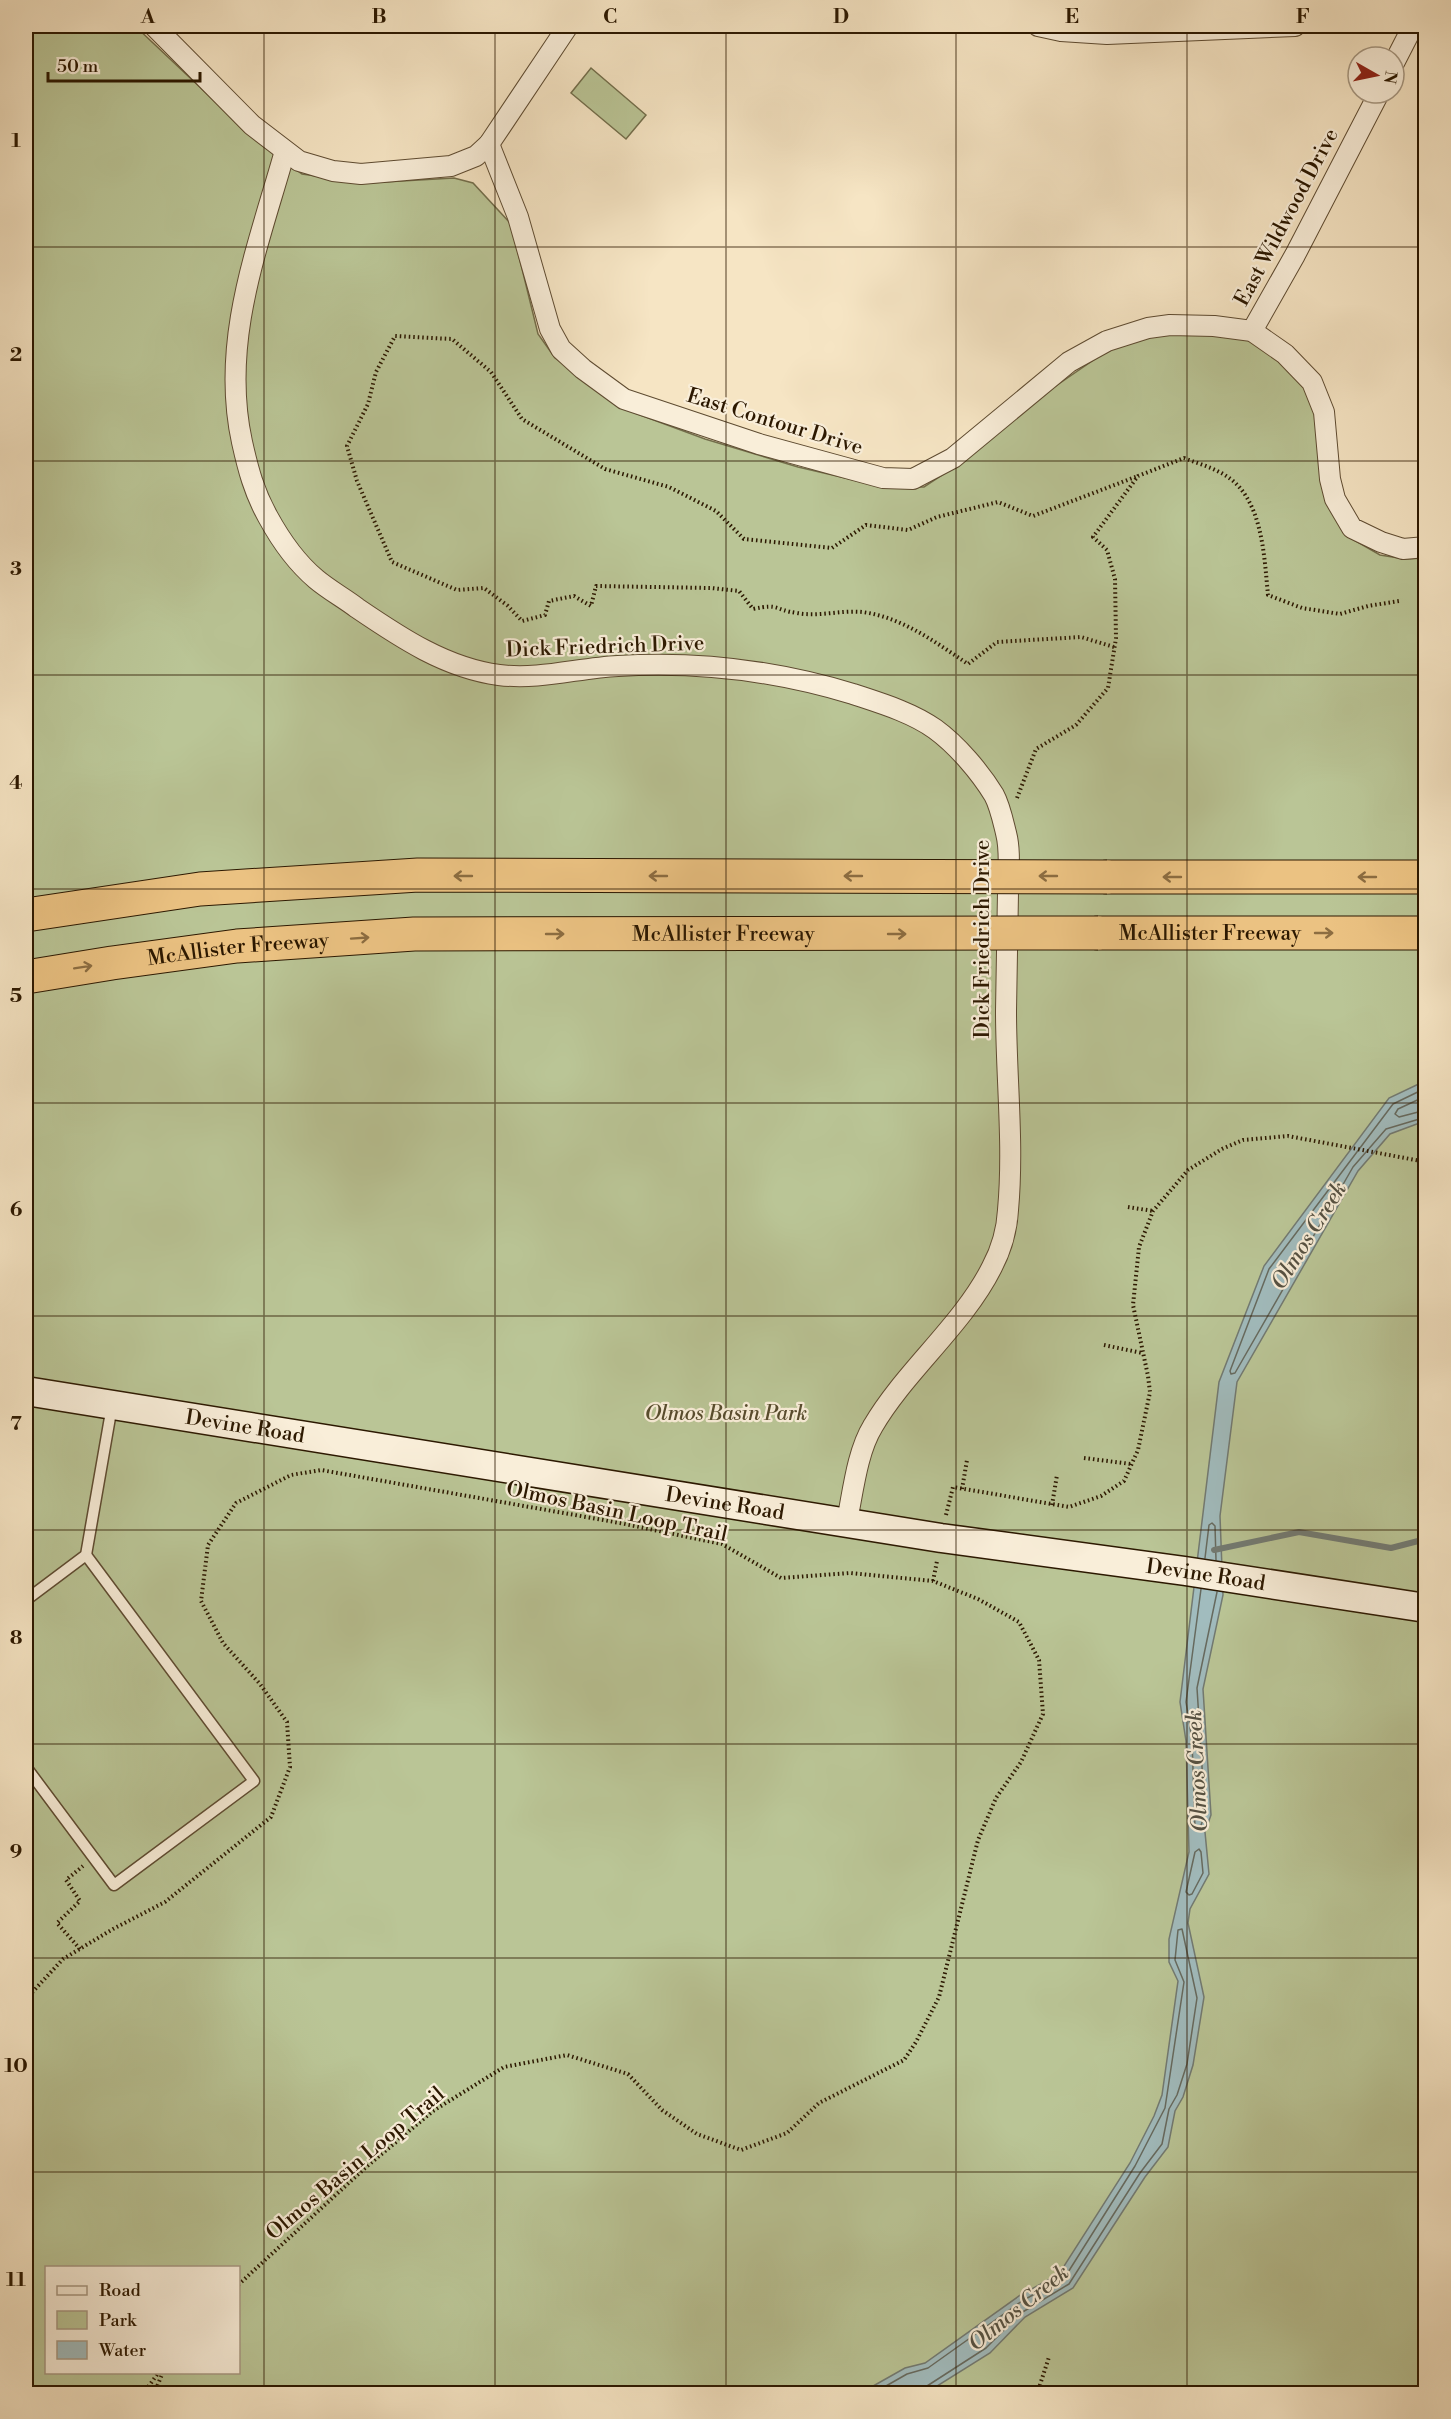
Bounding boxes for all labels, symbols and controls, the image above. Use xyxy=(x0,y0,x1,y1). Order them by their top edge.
text: A xyxy=(140,5,156,30)
text: B xyxy=(371,5,387,30)
text: C xyxy=(603,5,617,30)
text: D xyxy=(833,5,849,30)
text: E xyxy=(1065,5,1079,30)
text: F xyxy=(1296,5,1310,30)
scale bar xyxy=(48,45,200,83)
north arrow xyxy=(1346,45,1406,105)
text: 50 m xyxy=(57,55,99,78)
text: N xyxy=(1379,69,1401,85)
street label: East Wildwood Drive xyxy=(1229,124,1345,311)
text: 1 xyxy=(11,129,21,154)
text: 2 xyxy=(10,343,22,368)
street label: East Contour Drive xyxy=(683,383,866,461)
text: 3 xyxy=(10,557,22,582)
street label: Dick Friedrich Drive xyxy=(505,631,705,663)
text: 4 xyxy=(9,771,23,796)
street label: Dick Friedrich Drive xyxy=(970,840,996,1038)
one-way arrow xyxy=(454,870,474,881)
one-way arrow xyxy=(649,870,669,882)
one-way arrow xyxy=(844,870,864,882)
one-way arrow xyxy=(1039,871,1059,882)
one-way arrow xyxy=(1163,871,1183,883)
one-way arrow xyxy=(1358,871,1378,883)
street label: McAllister Freeway xyxy=(632,921,815,948)
street label: McAllister Freeway xyxy=(1119,921,1302,947)
one-way arrow xyxy=(1314,927,1334,939)
street label: McAllister Freeway xyxy=(146,928,331,972)
one-way arrow xyxy=(545,928,565,940)
one-way arrow xyxy=(887,928,907,940)
one-way arrow xyxy=(350,932,370,943)
one-way arrow xyxy=(73,962,93,973)
text: 5 xyxy=(10,984,22,1009)
water label: Olmos Creek xyxy=(1265,1177,1353,1295)
text: 6 xyxy=(10,1198,23,1223)
park label: Olmos Basin Park xyxy=(645,1401,807,1427)
street label: Devine Road xyxy=(183,1405,307,1450)
text: 7 xyxy=(10,1412,22,1437)
street label: Olmos Basin Loop Trail xyxy=(504,1476,730,1548)
street label: Devine Road xyxy=(663,1482,786,1527)
street label: Devine Road xyxy=(1144,1554,1267,1597)
text: 8 xyxy=(10,1626,23,1651)
water label: Olmos Creek xyxy=(1181,1709,1214,1833)
text: 9 xyxy=(10,1840,22,1865)
text: 10 xyxy=(4,2054,28,2079)
street label: Olmos Basin Loop Trail xyxy=(261,2081,450,2246)
water label: Olmos Creek xyxy=(963,2259,1075,2357)
legend xyxy=(45,2266,240,2374)
text: 11 xyxy=(6,2268,26,2293)
text: Road xyxy=(99,2279,142,2302)
text: Park xyxy=(99,2309,138,2332)
text: Water xyxy=(98,2339,147,2362)

